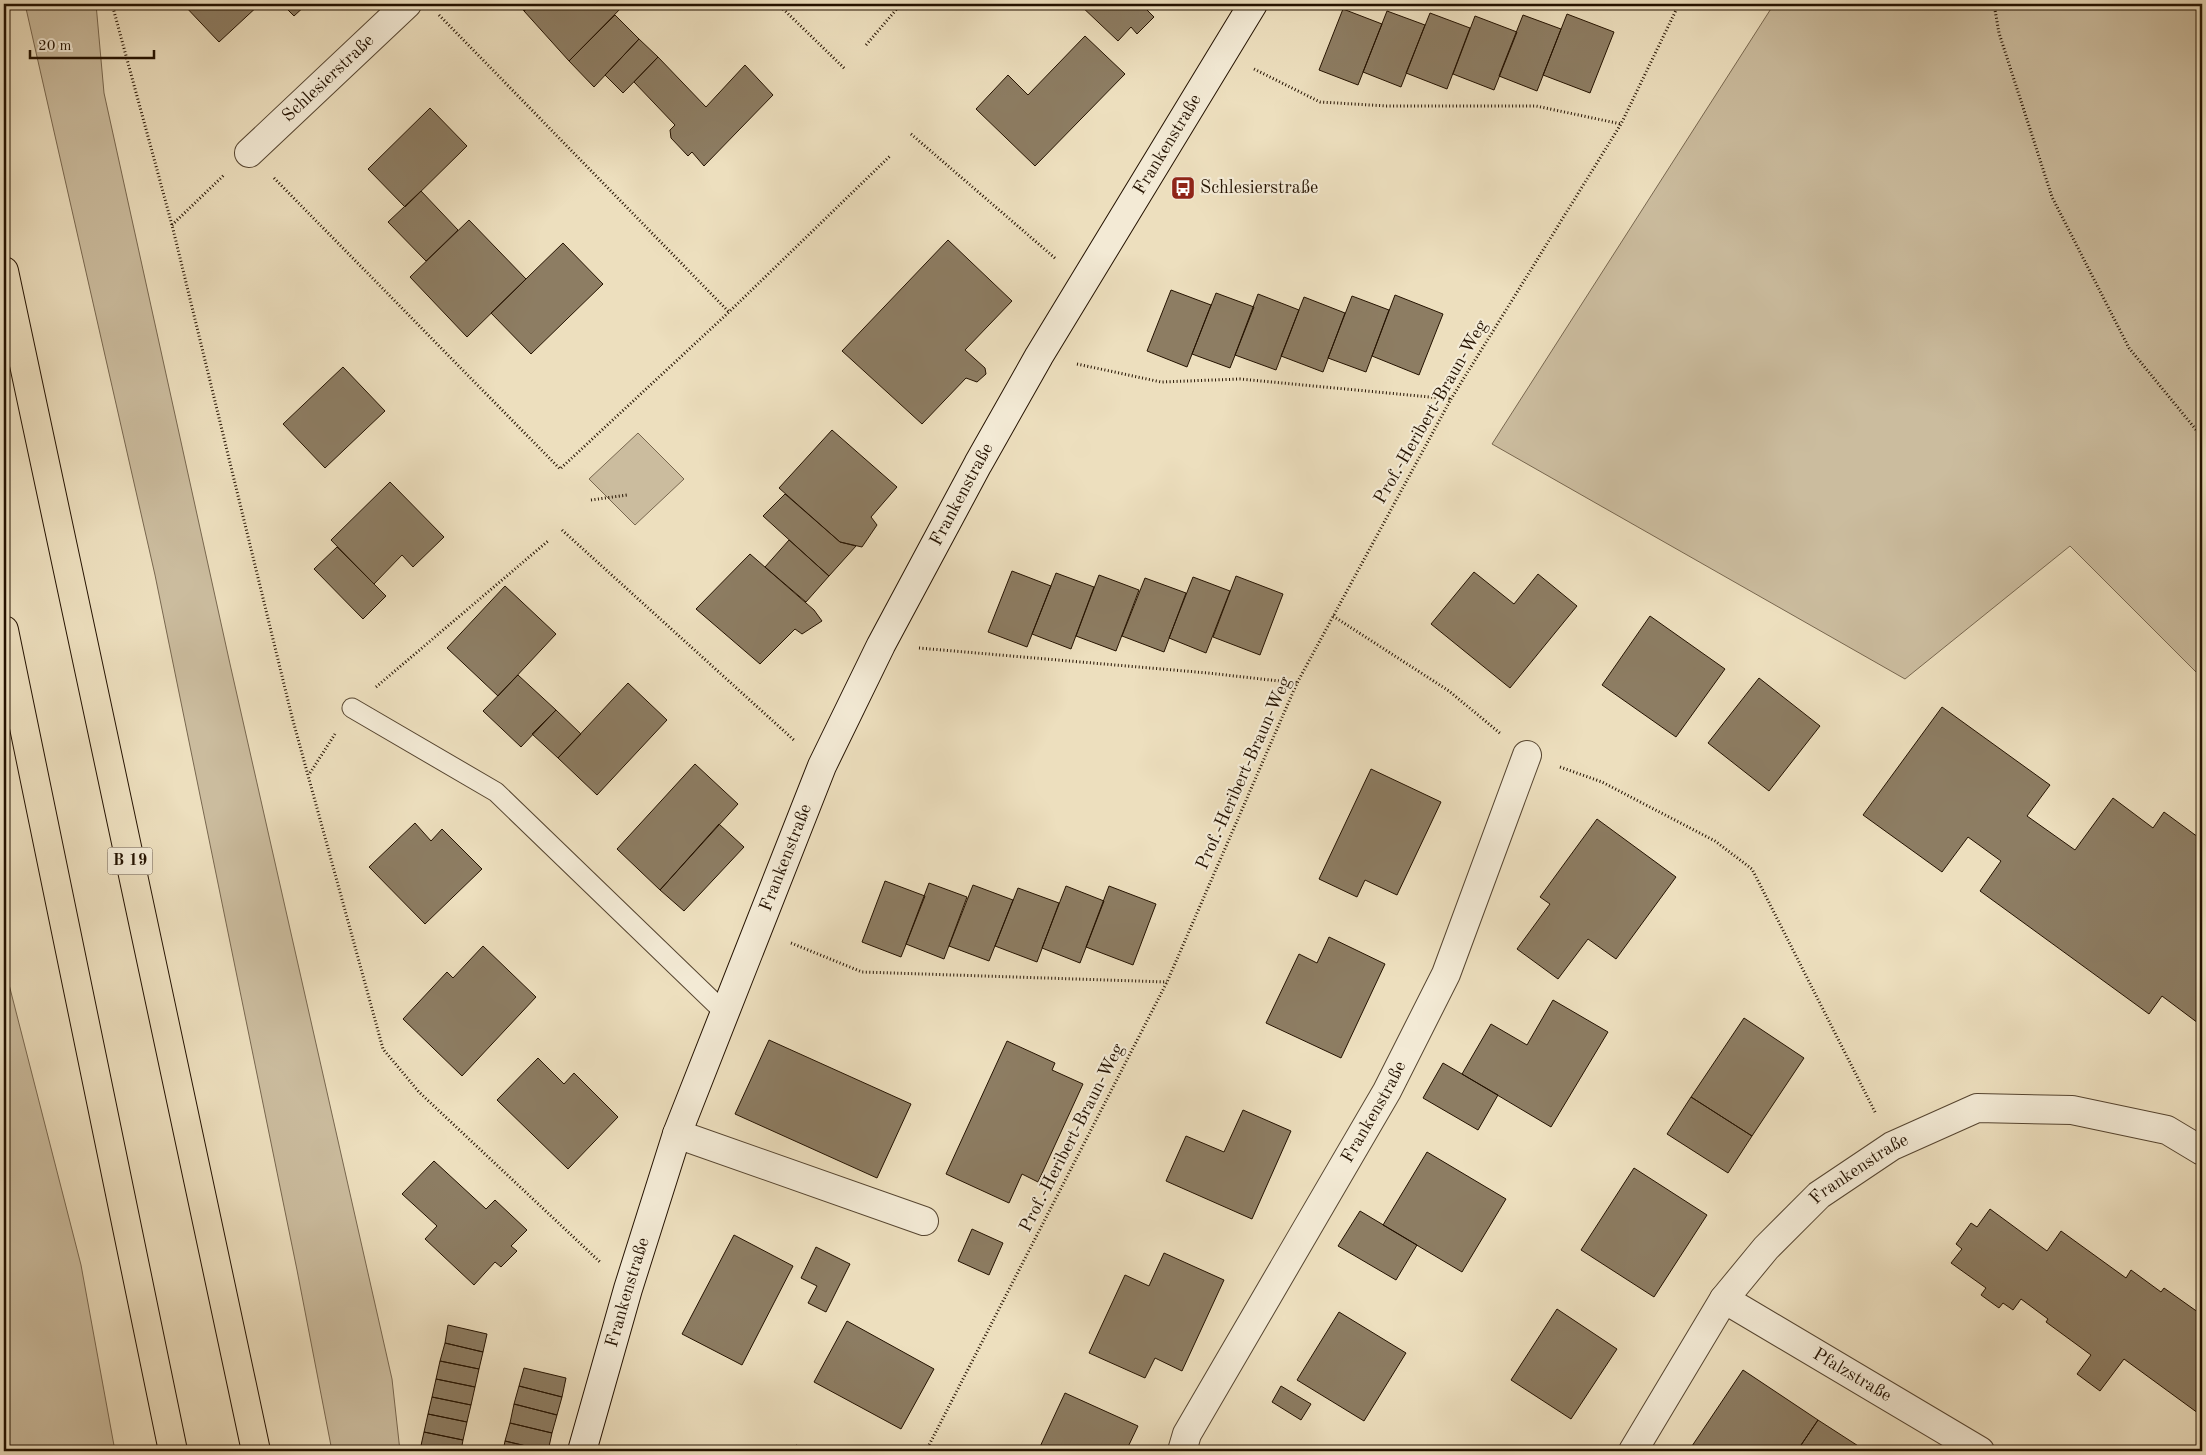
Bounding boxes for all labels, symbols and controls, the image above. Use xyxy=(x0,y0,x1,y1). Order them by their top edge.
scale bar xyxy=(30,28,154,60)
street label: Schlesierstraße xyxy=(279,31,378,125)
text: 20 m xyxy=(38,39,72,54)
street label: Frankenstraße xyxy=(1130,91,1205,198)
bus stop icon: Schlesierstraße xyxy=(1170,175,1196,201)
place label: Schlesierstraße xyxy=(1200,179,1318,197)
street label: Prof.-Heribert-Braun-Weg xyxy=(1371,317,1491,507)
street label: Frankenstraße xyxy=(927,440,997,549)
street label: Prof.-Heribert-Braun-Weg xyxy=(1193,674,1295,872)
street label: Frankenstraße xyxy=(757,801,815,914)
road number: B 19 xyxy=(108,848,152,874)
street label: Prof.-Heribert-Braun-Weg xyxy=(1017,1041,1128,1235)
street label: Frankenstraße xyxy=(1338,1058,1409,1166)
street label: Frankenstraße xyxy=(1806,1131,1911,1208)
street label: Frankenstraße xyxy=(603,1235,653,1349)
street label: Pfalzstraße xyxy=(1810,1345,1895,1405)

